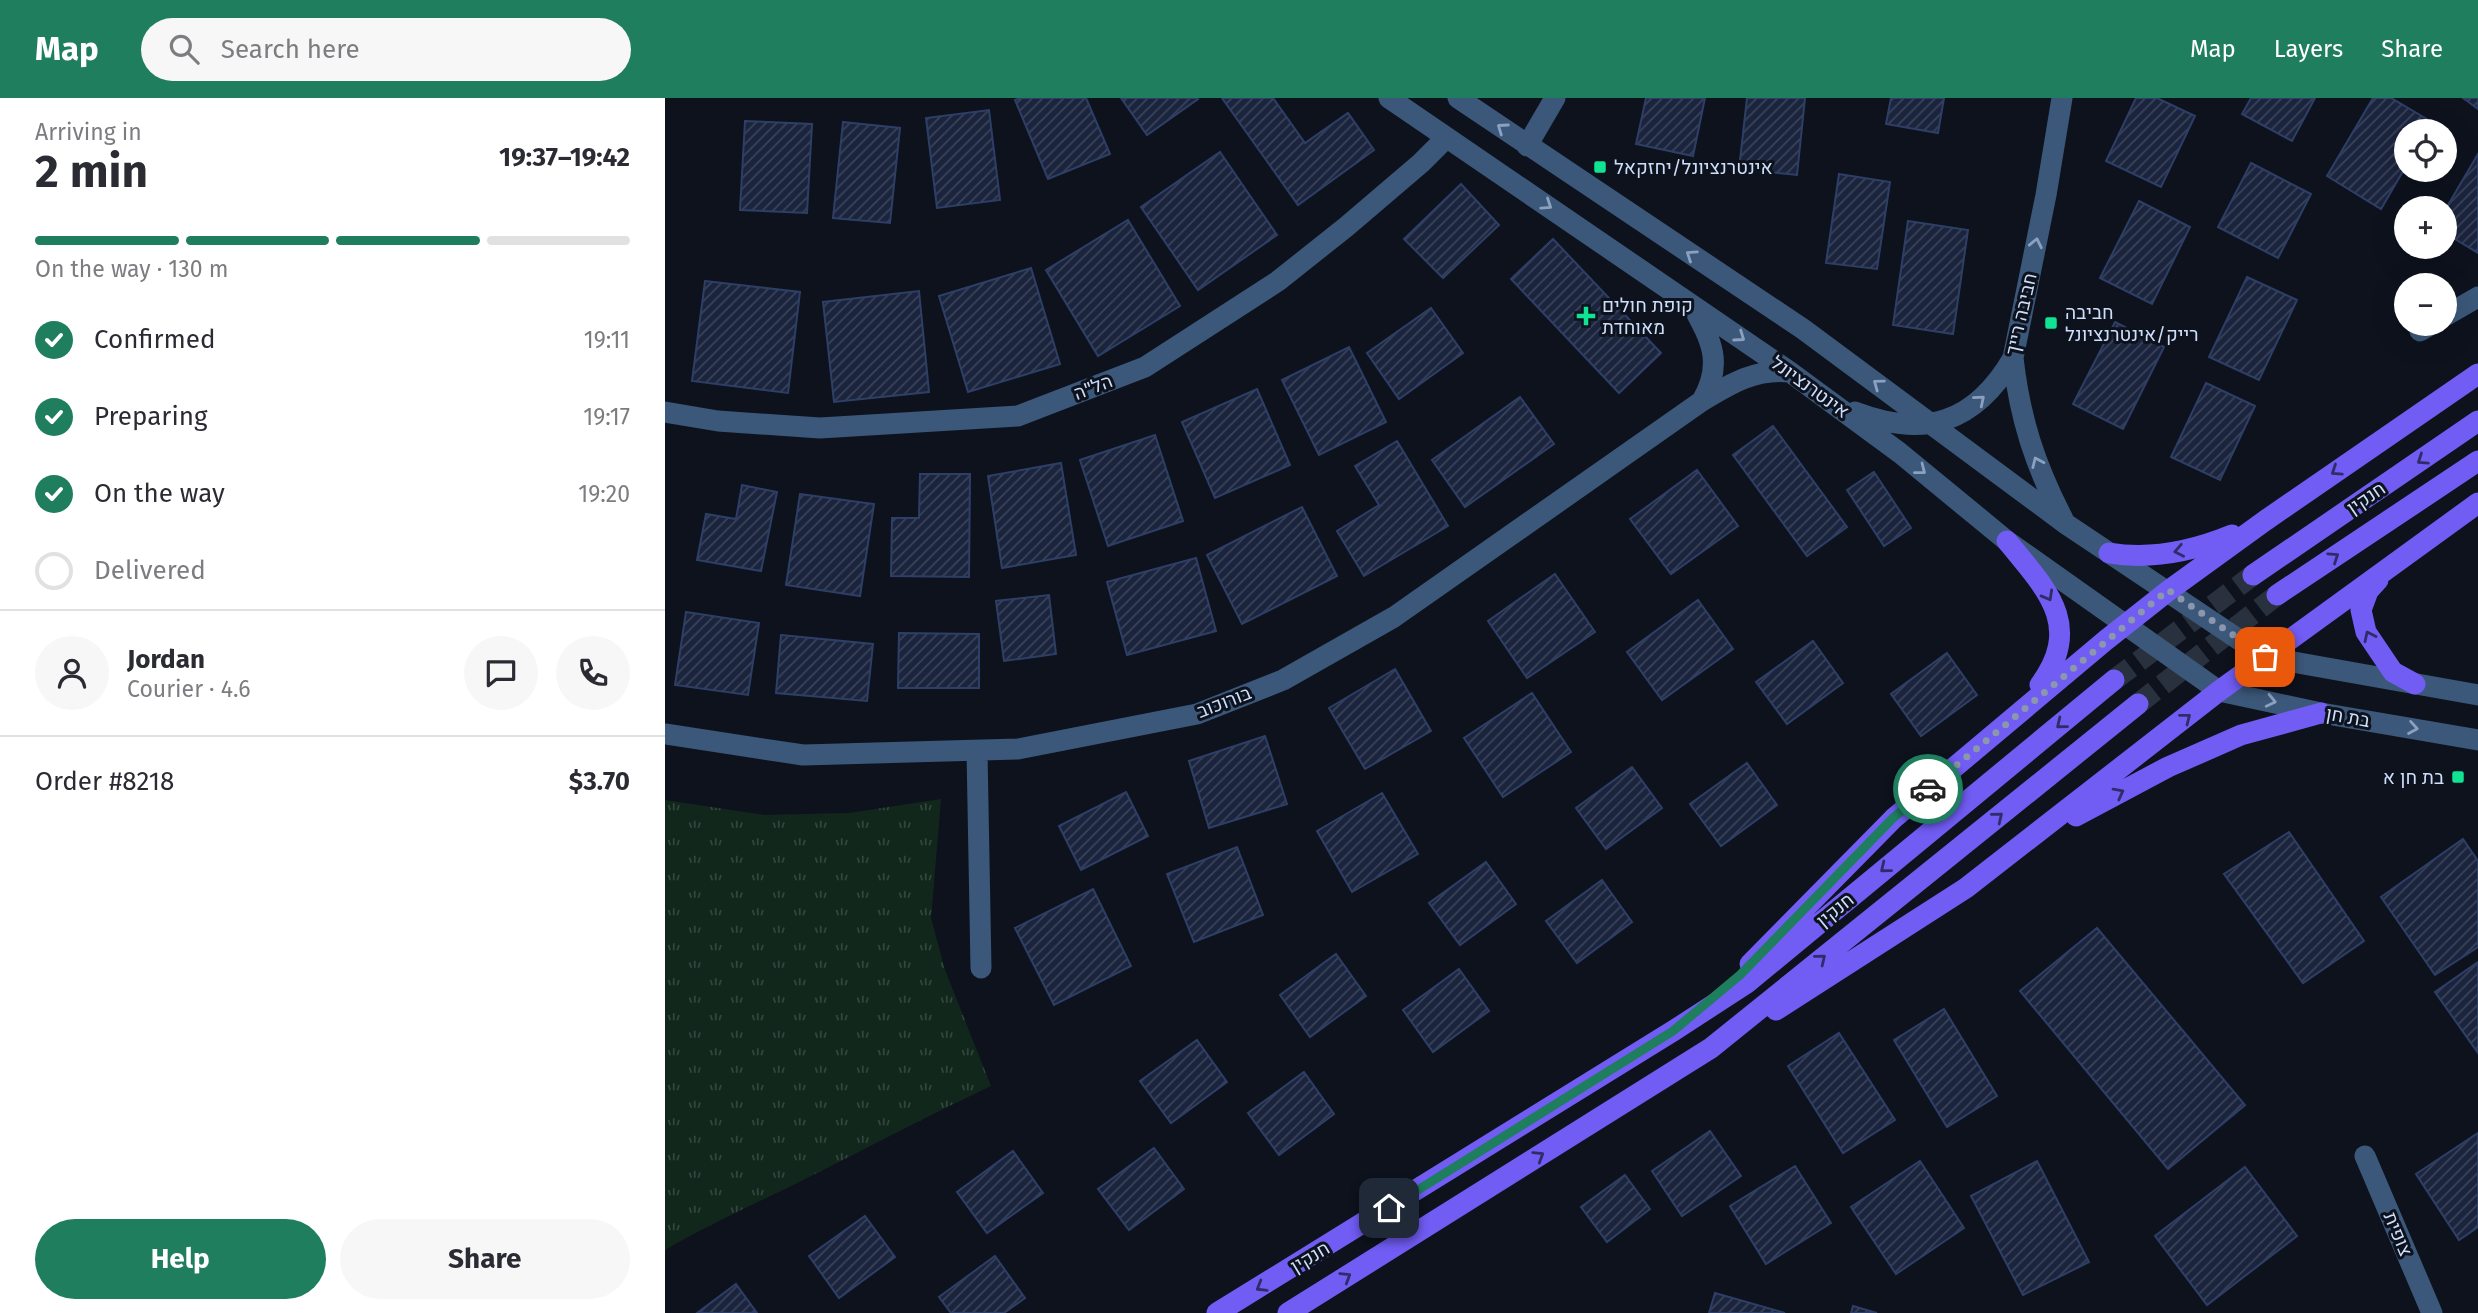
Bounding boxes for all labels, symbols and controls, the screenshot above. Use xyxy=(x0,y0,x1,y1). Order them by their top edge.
search box xyxy=(141,18,631,81)
text: Map xyxy=(35,29,99,69)
icon: search xyxy=(165,30,203,68)
text: Search here xyxy=(221,34,360,65)
text: Map xyxy=(2190,35,2236,63)
text: Layers xyxy=(2274,35,2343,63)
text: Share xyxy=(2381,35,2443,63)
text: Arriving in xyxy=(35,118,142,146)
map controls xyxy=(2394,119,2457,336)
button: locate xyxy=(2394,119,2457,182)
one-way arrow xyxy=(1497,124,1510,136)
text: 19:37–19:42 xyxy=(499,142,630,173)
text: 2 min xyxy=(35,144,148,199)
place label: אינטרנציונל/יחזקאל xyxy=(1614,156,1773,179)
marker: אינטרנציונל/יחזקאל xyxy=(1592,159,1608,175)
button: + xyxy=(2394,196,2457,259)
one-way arrow xyxy=(1539,197,1552,210)
one-way arrow xyxy=(2028,237,2043,249)
one-way arrow xyxy=(1685,250,1698,263)
text: On the way · 130 m xyxy=(35,255,228,283)
street label: חביבה רייך xyxy=(2000,271,2042,357)
button: − xyxy=(2394,273,2457,336)
place label: קופת חולים מאוחדת xyxy=(1602,294,1693,339)
place label: חביבה רייק/אינטרנציונל xyxy=(2065,301,2199,346)
marker: קופת חולים מאוחדת xyxy=(1576,306,1596,326)
marker: חביבה רייק/אינטרנציונל xyxy=(2043,315,2059,331)
icon: check xyxy=(35,321,73,359)
text: Confirmed xyxy=(94,324,215,355)
text: 19:11 xyxy=(584,326,630,354)
one-way arrow xyxy=(1732,329,1745,341)
street label: אינטרנציונל xyxy=(1766,351,1854,423)
street label: הל"ה xyxy=(1070,369,1116,405)
one-way arrow xyxy=(1873,379,1886,392)
one-way arrow xyxy=(1972,396,1985,408)
icon: check xyxy=(35,398,73,436)
text: Preparing xyxy=(94,401,207,432)
text: 19:17 xyxy=(583,403,630,431)
one-way arrow xyxy=(2417,452,2430,464)
one-way arrow xyxy=(2031,457,2045,470)
one-way arrow xyxy=(1913,461,1926,474)
one-way arrow xyxy=(2331,463,2344,475)
icon: check xyxy=(35,475,73,513)
street label: חנקין xyxy=(2342,477,2390,519)
text: On the way xyxy=(94,478,225,509)
text: 19:20 xyxy=(578,480,630,508)
one-way arrow xyxy=(2173,542,2185,557)
one-way arrow xyxy=(2326,553,2339,566)
text: Delivered xyxy=(94,555,206,586)
one-way arrow xyxy=(2040,588,2053,601)
pin xyxy=(2235,627,2295,687)
one-way arrow xyxy=(2363,631,2377,643)
button: person xyxy=(35,636,109,710)
button: chat xyxy=(464,636,538,710)
button: phone xyxy=(556,636,630,710)
icon: bag xyxy=(2246,638,2284,676)
text: Jordan xyxy=(127,644,205,675)
text: Courier · 4.6 xyxy=(127,675,251,703)
street label: בורוכוב xyxy=(1194,681,1254,723)
one-way arrow xyxy=(2265,693,2277,707)
street label: בת חן xyxy=(2324,702,2372,732)
one-way arrow xyxy=(2178,713,2191,726)
one-way arrow xyxy=(2057,715,2069,728)
one-way arrow xyxy=(2407,720,2419,735)
courier xyxy=(1893,754,1963,824)
text: Order #8218 xyxy=(35,766,174,797)
text: $3.70 xyxy=(569,766,630,797)
place label: בת חן א xyxy=(2383,766,2444,789)
marker: בת חן א xyxy=(2450,769,2466,785)
icon: car xyxy=(1909,770,1947,808)
one-way arrow xyxy=(2112,788,2124,801)
one-way arrow xyxy=(1991,812,2003,825)
one-way arrow xyxy=(1881,860,1894,872)
street label: חנקין xyxy=(1812,888,1858,932)
one-way arrow xyxy=(1814,955,1826,968)
one-way arrow xyxy=(1531,1152,1544,1165)
pin xyxy=(1359,1178,1419,1238)
icon: home xyxy=(1370,1189,1408,1227)
street label: צופית xyxy=(2379,1209,2417,1259)
button: Help xyxy=(35,1219,326,1299)
button: Share xyxy=(340,1219,630,1299)
street label: חנקין xyxy=(1286,1236,1334,1278)
one-way arrow xyxy=(1338,1273,1351,1286)
one-way arrow xyxy=(1255,1278,1268,1291)

